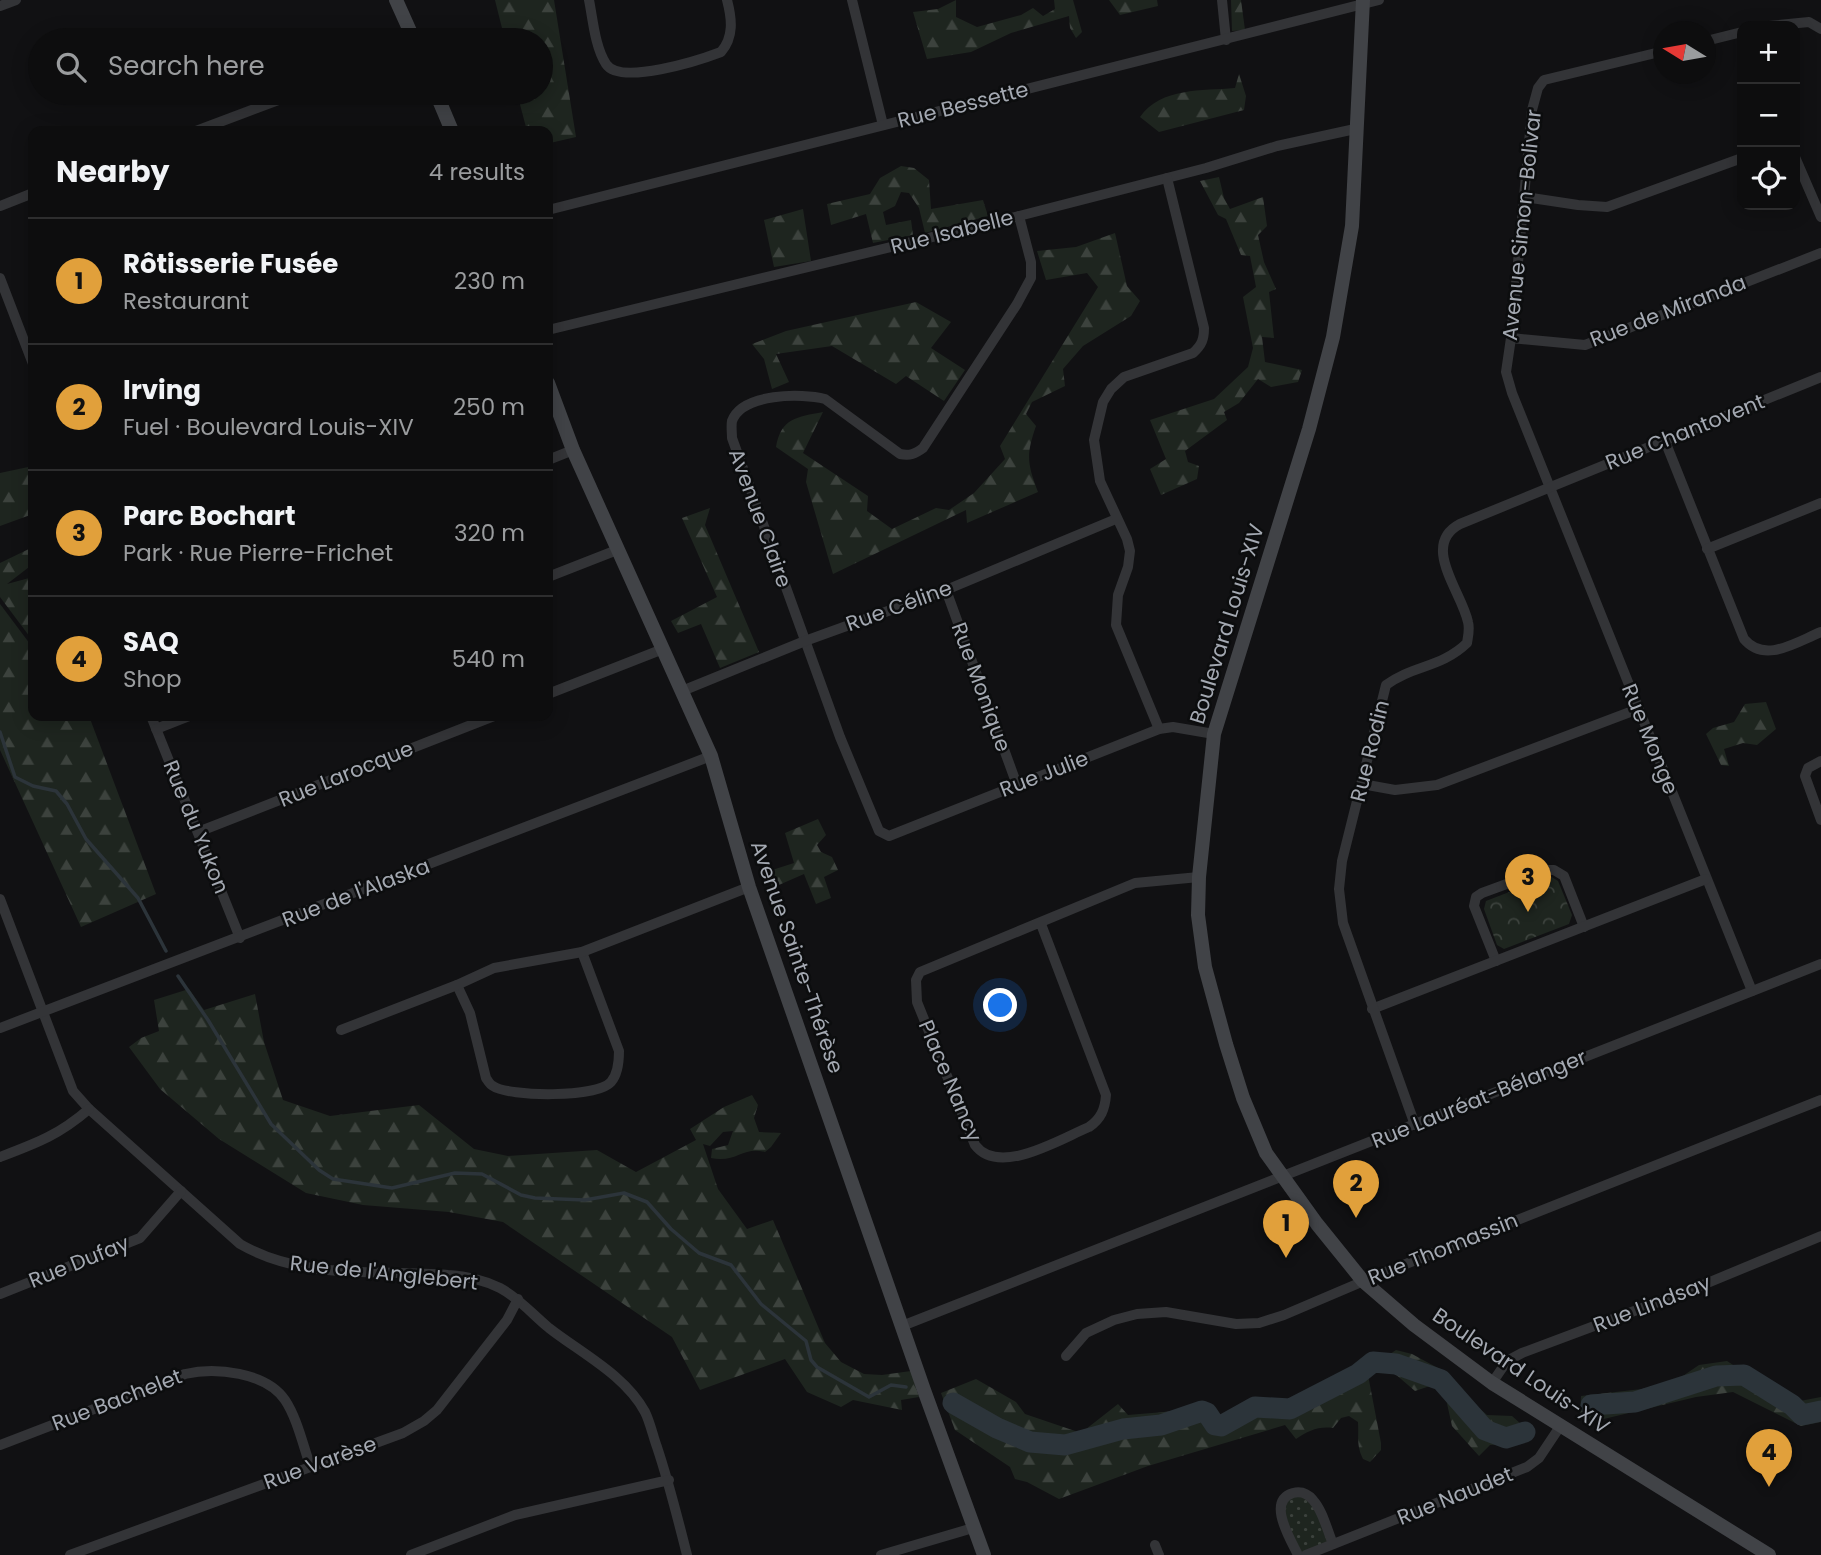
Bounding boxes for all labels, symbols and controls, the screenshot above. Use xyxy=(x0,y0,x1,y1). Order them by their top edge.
north arrow xyxy=(1653,21,1716,84)
map controls xyxy=(1737,21,1800,210)
button: + xyxy=(1737,21,1800,84)
search box xyxy=(28,28,553,105)
icon: search xyxy=(52,48,90,86)
text: Search here xyxy=(108,48,265,84)
street label: Rue Bessette xyxy=(894,74,1031,135)
button: − xyxy=(1737,84,1800,147)
street label: Avenue Simon-Bolivar xyxy=(1495,108,1548,342)
button: locate xyxy=(1737,147,1800,210)
text: Nearby xyxy=(56,150,170,193)
text: 4 results xyxy=(429,156,525,188)
street label: Rue Isabelle xyxy=(887,202,1016,261)
text: Rôtisserie Fusée xyxy=(123,246,338,282)
text: 1 xyxy=(75,265,83,297)
text: 230 m xyxy=(454,265,525,297)
street label: Rue de Miranda xyxy=(1586,267,1750,354)
text: Restaurant xyxy=(123,285,249,317)
text: Irving xyxy=(123,372,201,408)
street label: Rue Chantovent xyxy=(1601,386,1769,477)
text: 2 xyxy=(72,391,86,423)
text: 250 m xyxy=(453,391,525,423)
text: Fuel · Boulevard Louis-XIV xyxy=(123,411,414,443)
street label: Avenue Claire xyxy=(722,444,799,591)
text: Parc Bochart xyxy=(123,498,296,534)
text: 3 xyxy=(72,517,86,549)
text: 320 m xyxy=(454,517,525,549)
street label: Boulevard Louis-XIV xyxy=(1182,520,1271,727)
text: Park · Rue Pierre-Frichet xyxy=(123,537,393,569)
street label: Rue Céline xyxy=(842,573,956,638)
street label: Rue Monique xyxy=(945,618,1018,756)
text: SAQ xyxy=(123,624,179,660)
text: 4 xyxy=(71,643,87,675)
text: 540 m xyxy=(452,643,525,675)
text: Shop xyxy=(123,663,182,695)
street label: Rue Monge xyxy=(1615,679,1686,798)
street label: Rue Rodin xyxy=(1343,697,1396,805)
street label: Rue Larocque xyxy=(274,733,417,814)
street label: Rue Julie xyxy=(995,743,1092,804)
street label: Rue du Yukon xyxy=(157,756,236,898)
street label: Avenue Sainte-Thérèse xyxy=(744,837,851,1077)
street label: Rue de l'Alaska xyxy=(278,851,434,934)
pin: 3 xyxy=(1505,854,1551,912)
your location xyxy=(983,988,1017,1022)
street label: Place Nancy xyxy=(912,1015,989,1146)
street label: Rue Lauréat-Bélanger xyxy=(1367,1042,1591,1155)
pin: 2 xyxy=(1333,1160,1379,1218)
pin: 1 xyxy=(1263,1200,1309,1258)
street label: Rue Thomassin xyxy=(1363,1205,1522,1292)
street label: Rue Dufay xyxy=(24,1228,134,1295)
street label: Rue de l'Anglebert xyxy=(289,1248,479,1297)
street label: Rue Lindsay xyxy=(1589,1268,1715,1339)
street label: Boulevard Louis-XIV xyxy=(1427,1301,1615,1441)
street label: Rue Bachelet xyxy=(48,1361,186,1438)
street label: Rue Varèse xyxy=(259,1429,380,1496)
pin: 4 xyxy=(1746,1429,1792,1487)
street label: Rue Naudet xyxy=(1393,1459,1517,1532)

